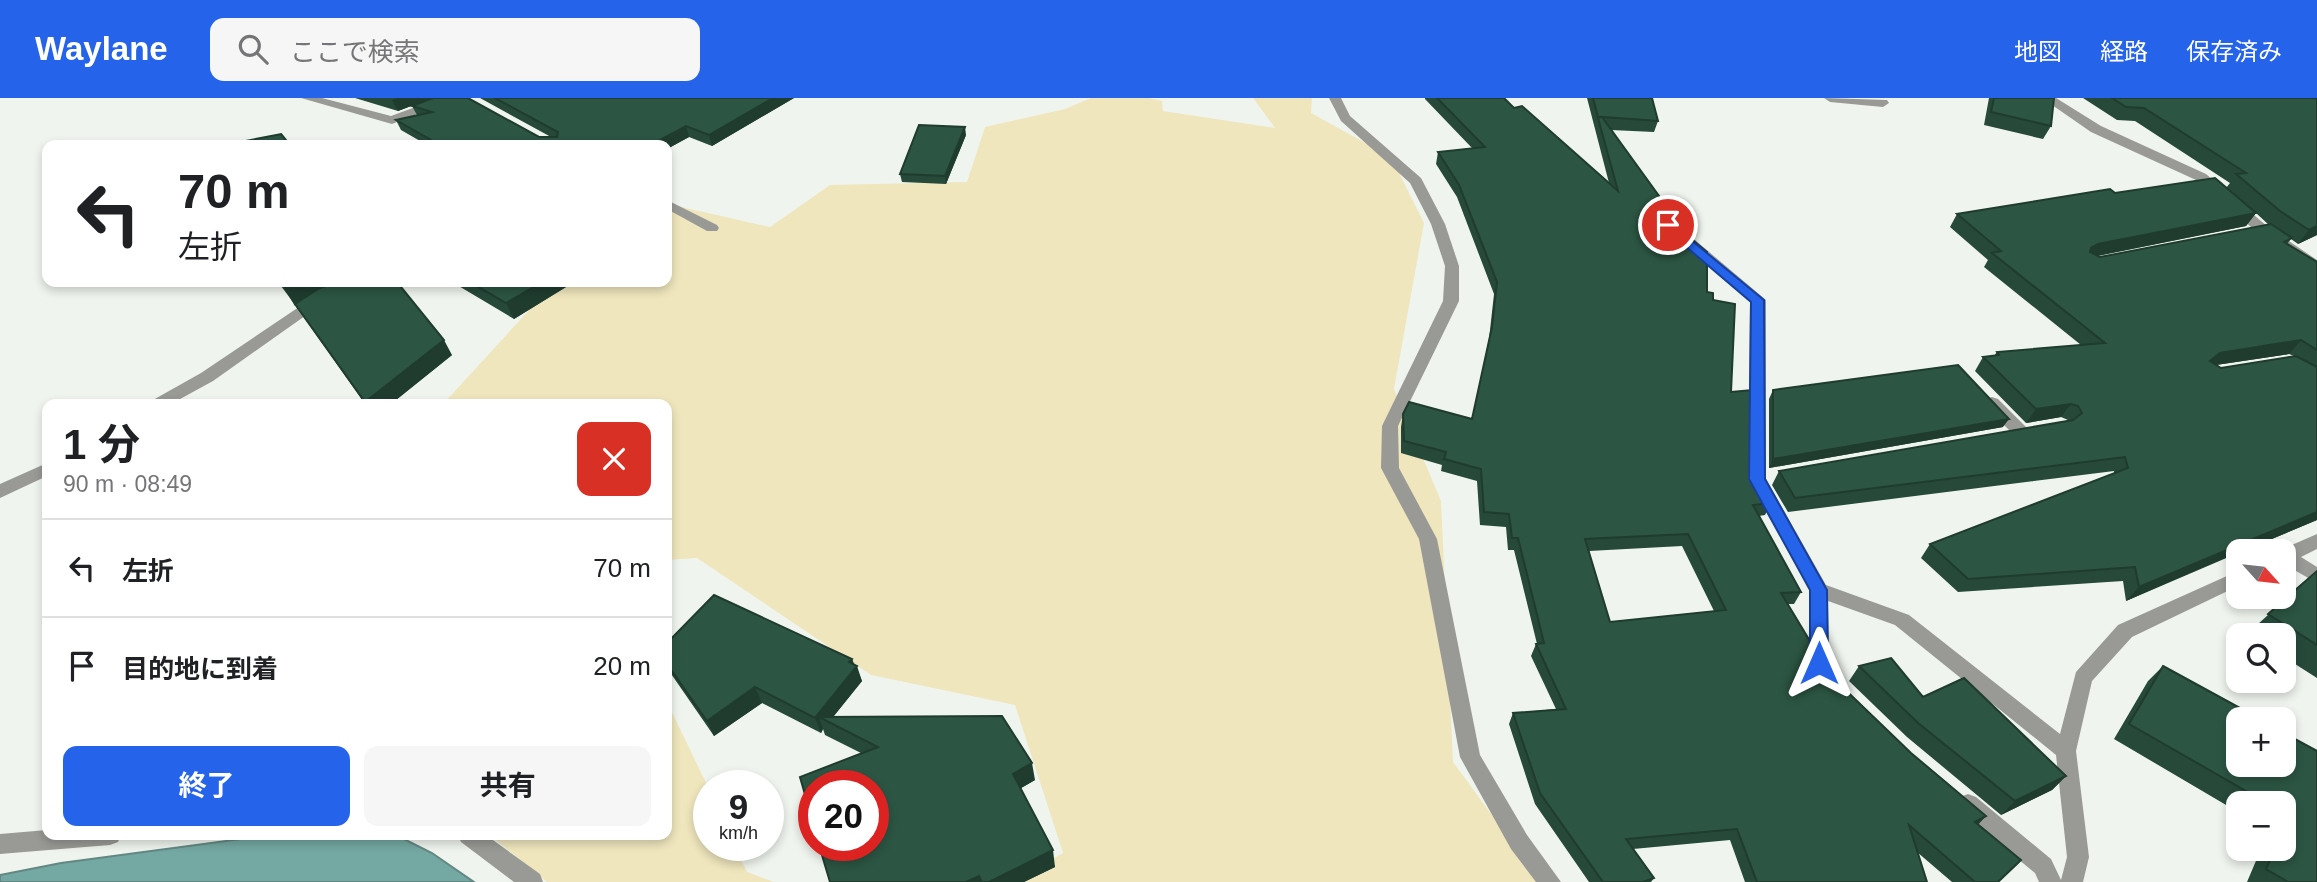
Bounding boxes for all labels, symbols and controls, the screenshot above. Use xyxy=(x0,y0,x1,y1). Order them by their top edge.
search box xyxy=(210,18,700,81)
text: Waylane xyxy=(35,30,168,67)
icon: search xyxy=(234,30,272,68)
text: ここで検索 xyxy=(290,37,420,67)
text: 地図 xyxy=(2014,38,2062,65)
text: 経路 xyxy=(2100,38,2148,65)
text: 保存済み xyxy=(2186,38,2282,65)
text: 70 m xyxy=(178,164,290,218)
icon: left xyxy=(63,168,154,259)
pin xyxy=(1638,195,1698,255)
icon: arrive xyxy=(1649,206,1687,244)
text: 左折 xyxy=(178,229,242,265)
text: 1 分 xyxy=(63,421,140,468)
button: close xyxy=(577,422,651,496)
text: 90 m · 08:49 xyxy=(63,471,192,497)
north arrow xyxy=(2226,539,2296,609)
map controls xyxy=(2226,539,2296,861)
icon: left xyxy=(63,549,101,587)
text: 70 m xyxy=(593,553,651,583)
text: 左折 xyxy=(122,556,174,586)
button: search xyxy=(2226,623,2296,693)
position arrow xyxy=(1782,626,1856,700)
icon: arrive xyxy=(63,647,101,685)
text: 20 m xyxy=(593,651,651,681)
text: 目的地に到着 xyxy=(122,654,278,684)
button: + xyxy=(2226,707,2296,777)
button: 終了 xyxy=(63,746,350,826)
button: 共有 xyxy=(364,746,651,826)
speed limit sign: 20 xyxy=(798,770,889,861)
text: 9 xyxy=(729,787,748,826)
button: − xyxy=(2226,791,2296,861)
text: km/h xyxy=(719,823,758,843)

